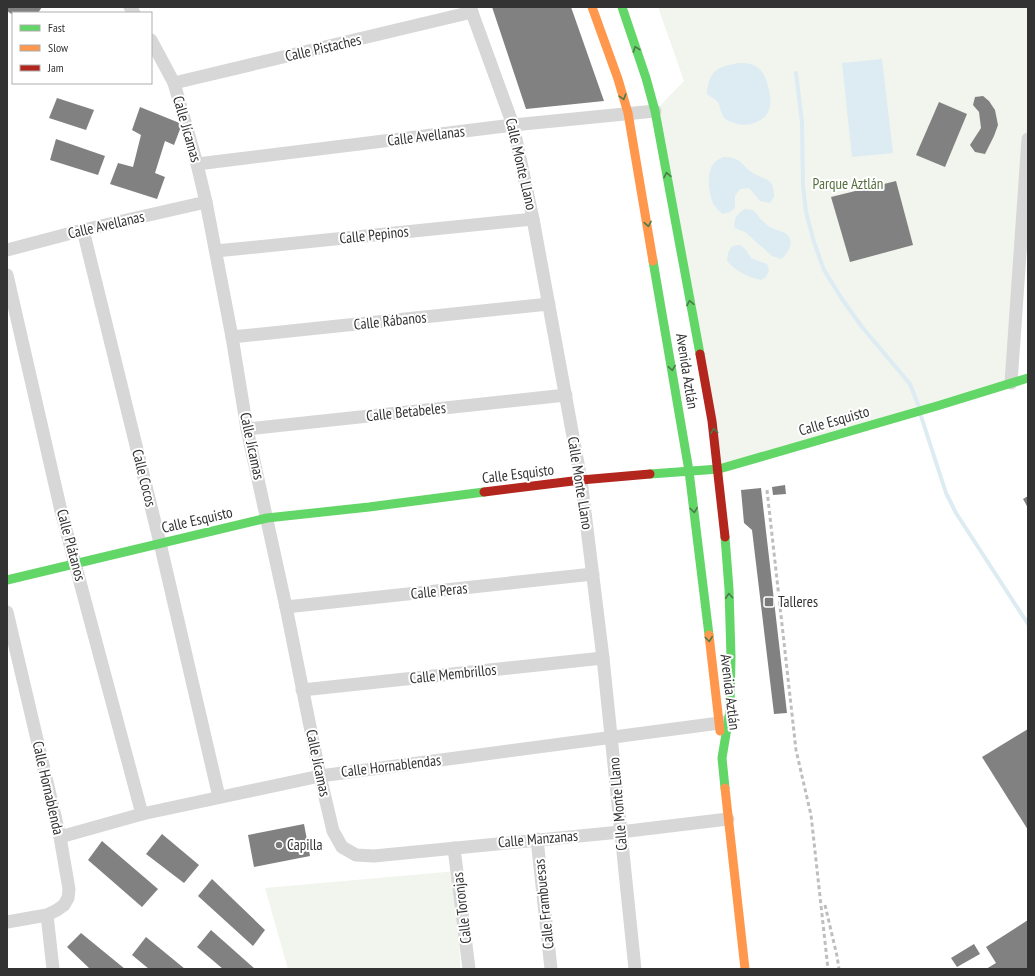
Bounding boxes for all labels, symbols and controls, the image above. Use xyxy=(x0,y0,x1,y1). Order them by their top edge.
legend xyxy=(12,12,152,84)
text: Fast xyxy=(48,20,66,35)
street label: Calle Pistaches xyxy=(283,30,363,65)
text: Slow xyxy=(48,40,69,55)
one-way arrow xyxy=(632,45,641,52)
text: Jam xyxy=(47,60,64,75)
one-way arrow xyxy=(618,93,627,100)
street label: Calle Jícamas xyxy=(169,94,206,164)
street label: Calle Monte Llano xyxy=(502,116,541,212)
street label: Calle Avellanas xyxy=(386,121,466,150)
one-way arrow xyxy=(663,172,671,178)
park label: Parque Aztlán xyxy=(813,174,883,193)
street label: Calle Avellanas xyxy=(66,206,146,243)
street label: Calle Pepinos xyxy=(338,221,409,248)
one-way arrow xyxy=(643,221,651,227)
one-way arrow xyxy=(687,300,695,306)
street label: Calle Rábanos xyxy=(353,307,427,334)
street label: Avenida Aztlán xyxy=(672,332,703,410)
one-way arrow xyxy=(667,365,676,371)
street label: Calle Betabeles xyxy=(365,398,447,425)
street label: Calle Esquisto xyxy=(796,401,871,440)
street label: Calle Jícamas xyxy=(236,411,269,481)
one-way arrow xyxy=(710,428,719,434)
street label: Calle Monte Llano xyxy=(564,435,597,531)
street label: Calle Cocos xyxy=(128,447,161,509)
street label: Calle Esquisto xyxy=(481,460,555,487)
street label: Calle Esquisto xyxy=(159,502,234,537)
street label: Calle Plátanos xyxy=(53,507,90,583)
one-way arrow xyxy=(689,507,698,513)
street label: Calle Peras xyxy=(410,578,468,603)
place label: Talleres xyxy=(778,592,818,611)
one-way arrow xyxy=(724,593,733,599)
marker: Talleres xyxy=(763,596,775,608)
one-way arrow xyxy=(704,636,713,642)
street label: Avenida Aztlán xyxy=(716,653,745,731)
street label: Calle Membrillos xyxy=(409,660,497,687)
street label: Calle Jícamas xyxy=(302,728,335,798)
street label: Calle Hornablenda xyxy=(28,739,68,837)
street label: Calle Hornablendas xyxy=(340,750,442,781)
street label: Calle Monte Llano xyxy=(604,756,631,852)
street label: Calle Manzanas xyxy=(497,826,579,851)
place label: Capilla xyxy=(287,835,322,854)
marker: Capilla xyxy=(274,840,284,850)
street label: Calle Frambuesas xyxy=(529,858,558,950)
street label: Calle Toronjas xyxy=(448,871,475,945)

